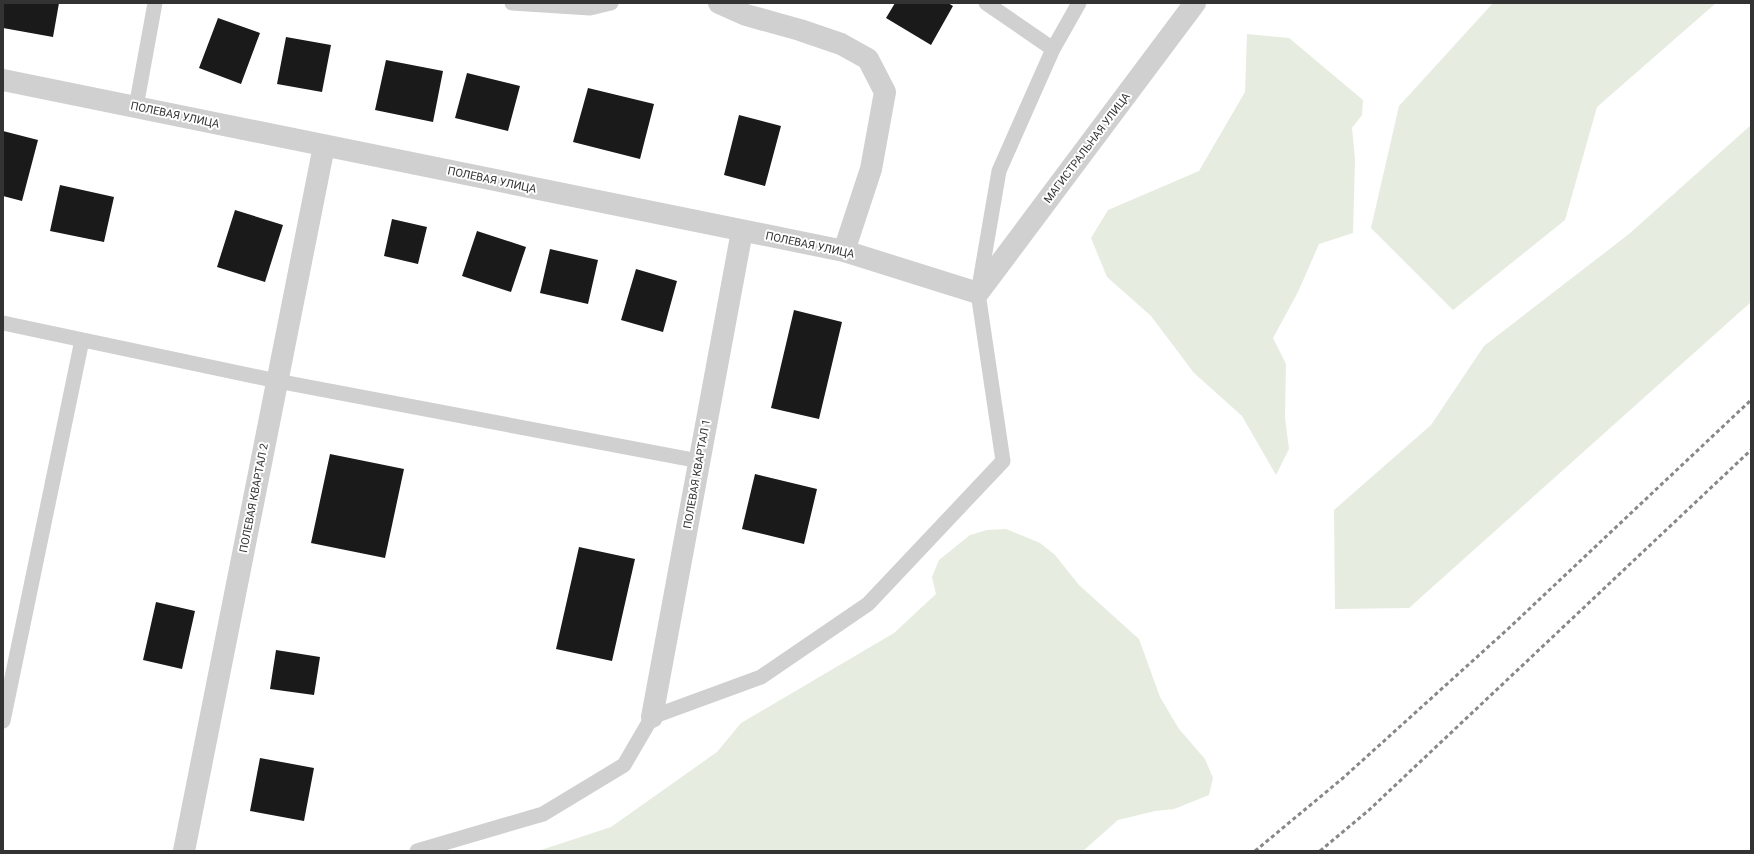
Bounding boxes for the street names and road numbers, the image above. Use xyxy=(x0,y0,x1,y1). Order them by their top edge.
street label: МАГИСТРАЛЬНАЯ УЛИЦА xyxy=(1041,90,1133,206)
street label: ПОЛЕВАЯ УЛИЦА xyxy=(129,99,221,131)
street label: ПОЛЕВАЯ УЛИЦА xyxy=(446,164,538,196)
street label: ПОЛЕВАЯ УЛИЦА xyxy=(764,229,856,261)
street label: ПОЛЕВАЯ КВАРТАЛ 1 xyxy=(681,418,713,530)
street label: ПОЛЕВАЯ КВАРТАЛ 2 xyxy=(237,442,271,554)

